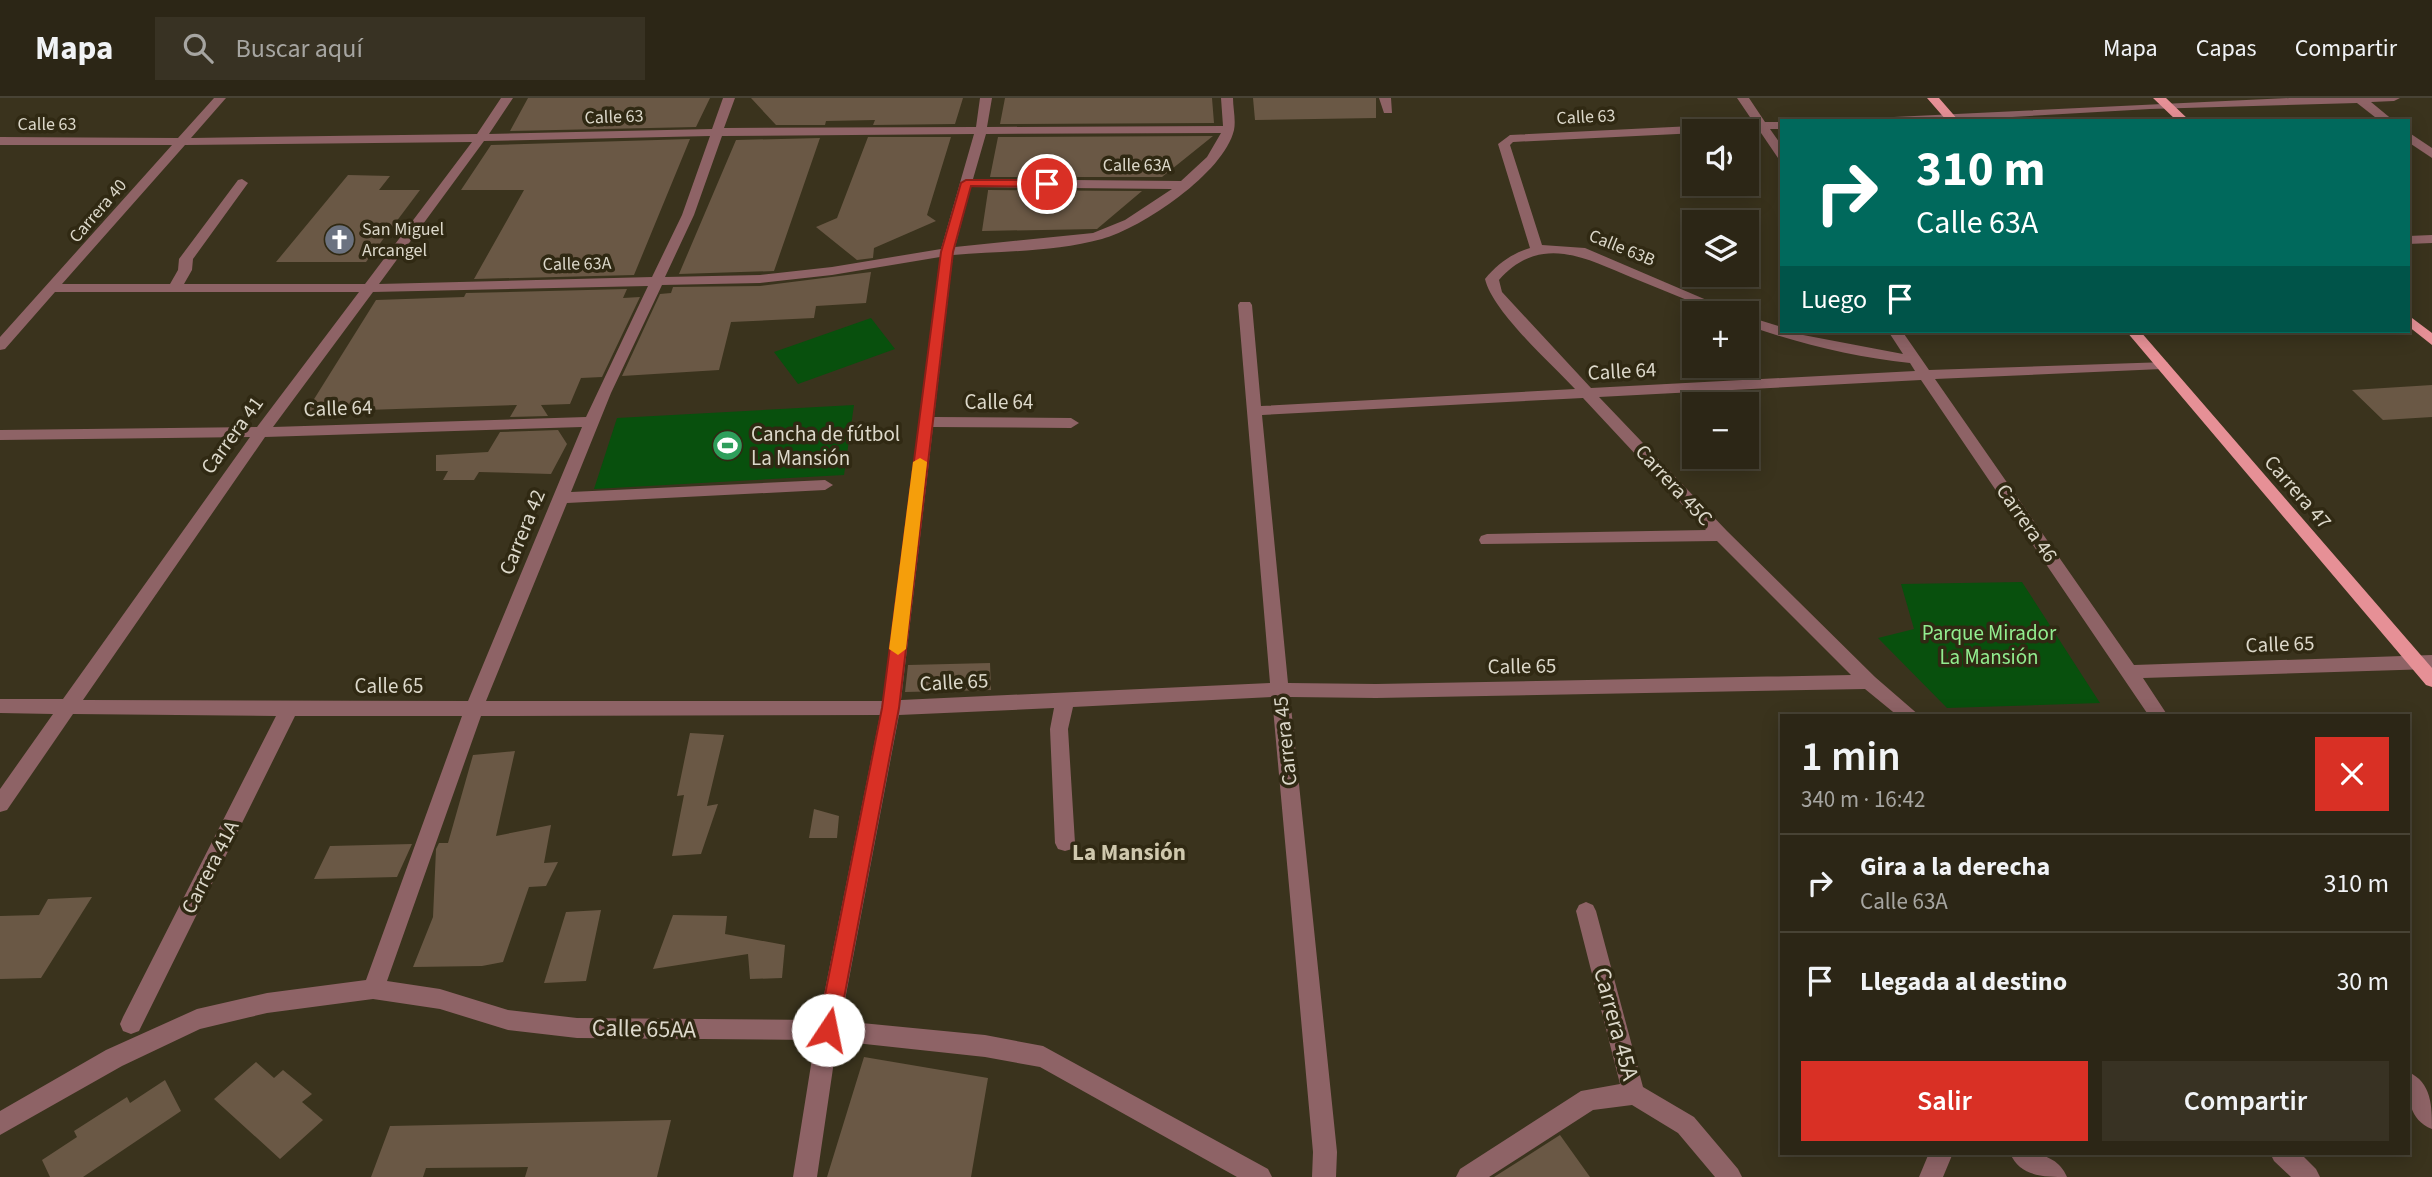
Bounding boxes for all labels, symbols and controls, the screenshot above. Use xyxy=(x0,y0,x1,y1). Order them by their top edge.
search box xyxy=(155,17,645,80)
text: Mapa xyxy=(35,25,113,72)
icon: search xyxy=(179,29,217,67)
text: Buscar aquí xyxy=(235,30,363,67)
text: Mapa xyxy=(2103,31,2158,66)
text: Capas xyxy=(2196,31,2257,66)
text: Compartir xyxy=(2295,31,2397,66)
street label: Calle 63 xyxy=(584,103,644,131)
street label: Calle 63 xyxy=(1556,103,1616,131)
street label: Calle 63 xyxy=(18,112,77,137)
map controls xyxy=(1682,119,1759,469)
button: sound xyxy=(1682,119,1759,196)
text: 310 m xyxy=(1916,135,2045,205)
icon: right xyxy=(1801,147,1892,238)
street label: Calle 63A xyxy=(1103,153,1172,178)
pin xyxy=(1017,154,1077,214)
icon: arrive xyxy=(1028,165,1066,203)
street label: Carrera 40 xyxy=(63,174,133,248)
text: Calle 63A xyxy=(1916,200,2038,246)
button: layers xyxy=(1682,210,1759,287)
place label: San Miguel Arcangel xyxy=(362,217,444,263)
church icon: San Miguel Arcangel xyxy=(322,222,356,256)
street label: Calle 63B xyxy=(1585,223,1659,273)
street label: Calle 63A xyxy=(542,251,612,277)
icon: arrive xyxy=(1881,280,1919,318)
text: Luego xyxy=(1801,281,1867,318)
button: + xyxy=(1682,301,1759,378)
street label: Calle 64 xyxy=(1587,354,1657,388)
street label: Calle 64 xyxy=(965,387,1033,417)
street label: Carrera 41 xyxy=(193,390,271,480)
street label: Calle 64 xyxy=(303,392,373,424)
button: − xyxy=(1682,392,1759,469)
place label: Cancha de fútbol La Mansión xyxy=(751,419,900,473)
sports icon: Cancha de fútbol La Mansión xyxy=(711,429,745,463)
street label: Carrera 45C xyxy=(1628,438,1720,532)
street label: Carrera 47 xyxy=(2257,448,2339,536)
street label: Carrera 46 xyxy=(1989,478,2065,568)
street label: Carrera 42 xyxy=(491,485,553,579)
park label: Parque Mirador La Mansión xyxy=(1922,618,2057,672)
street label: Calle 65 xyxy=(2245,628,2315,660)
street label: Calle 65 xyxy=(1487,650,1557,682)
street label: Calle 65 xyxy=(919,665,989,699)
street label: Calle 65 xyxy=(355,671,423,701)
street label: Carrera 45 xyxy=(1265,695,1305,787)
text: 1 min xyxy=(1801,727,1901,787)
button: close xyxy=(2315,737,2389,811)
text: 340 m · 16:42 xyxy=(1801,783,1925,816)
street label: Carrera 41A xyxy=(174,815,247,919)
district label: La Mansión xyxy=(1072,836,1186,869)
text: Gira a la derecha xyxy=(1860,848,2050,885)
icon: right xyxy=(1801,864,1839,902)
text: 310 m xyxy=(2323,865,2389,902)
text: Calle 63A xyxy=(1860,885,1948,918)
icon: arrive xyxy=(1801,962,1839,1000)
text: Llegada al destino xyxy=(1860,963,2067,1000)
text: 30 m xyxy=(2336,963,2389,1000)
street label: Carrera 45A xyxy=(1584,964,1648,1084)
position arrow xyxy=(791,993,865,1067)
street label: Calle 65AA xyxy=(591,1011,697,1047)
button: Salir xyxy=(1801,1061,2088,1141)
button: Compartir xyxy=(2102,1061,2389,1141)

